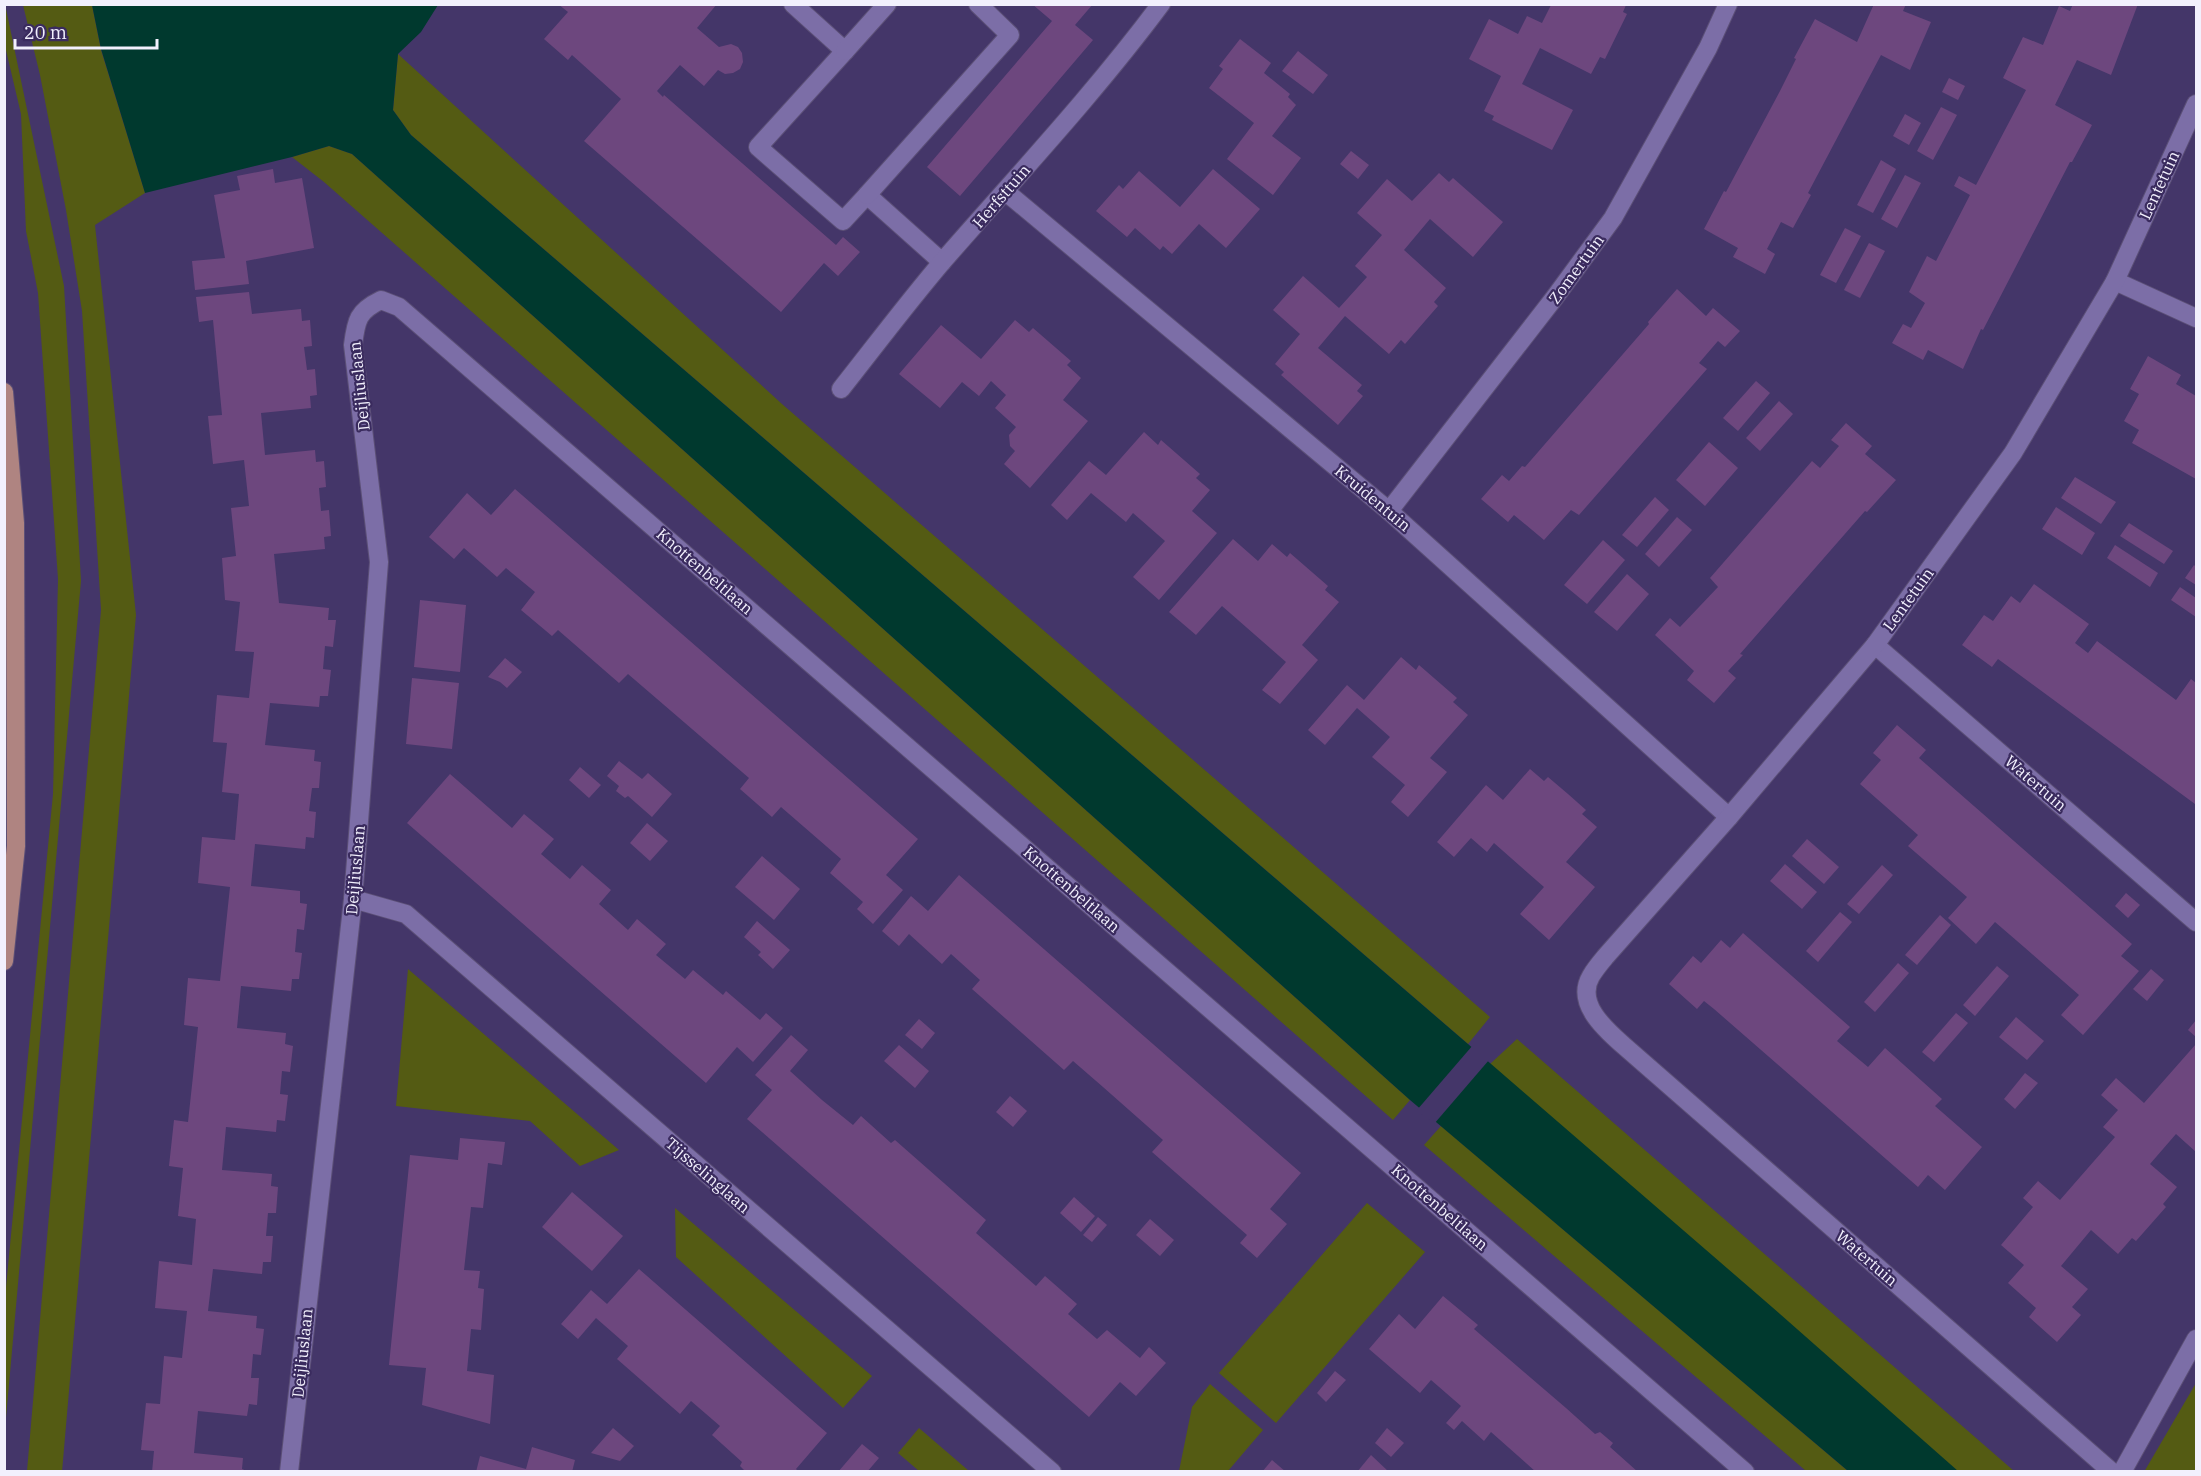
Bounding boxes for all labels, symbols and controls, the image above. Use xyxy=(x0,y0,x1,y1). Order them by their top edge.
scale bar xyxy=(15,12,158,50)
text: 20 m xyxy=(24,21,67,44)
street label: Lentetuin xyxy=(2134,148,2184,222)
street label: Herfsttuin xyxy=(968,160,1034,232)
street label: Zomertuin xyxy=(1544,230,1608,308)
street label: Deijliuslaan xyxy=(344,340,374,432)
street label: Kruidentuin xyxy=(1331,460,1415,536)
street label: Knottenbeltlaan xyxy=(653,524,757,618)
street label: Lentetuin xyxy=(1878,563,1938,635)
street label: Watertuin xyxy=(2001,751,2071,815)
street label: Deijliuslaan xyxy=(341,824,369,916)
street label: Knottenbeltlaan xyxy=(1020,842,1124,936)
street label: Tijsselinglaan xyxy=(662,1133,754,1217)
street label: Knottenbeltlaan xyxy=(1388,1160,1492,1254)
street label: Watertuin xyxy=(1832,1226,1902,1290)
street label: Deijliuslaan xyxy=(287,1307,317,1399)

